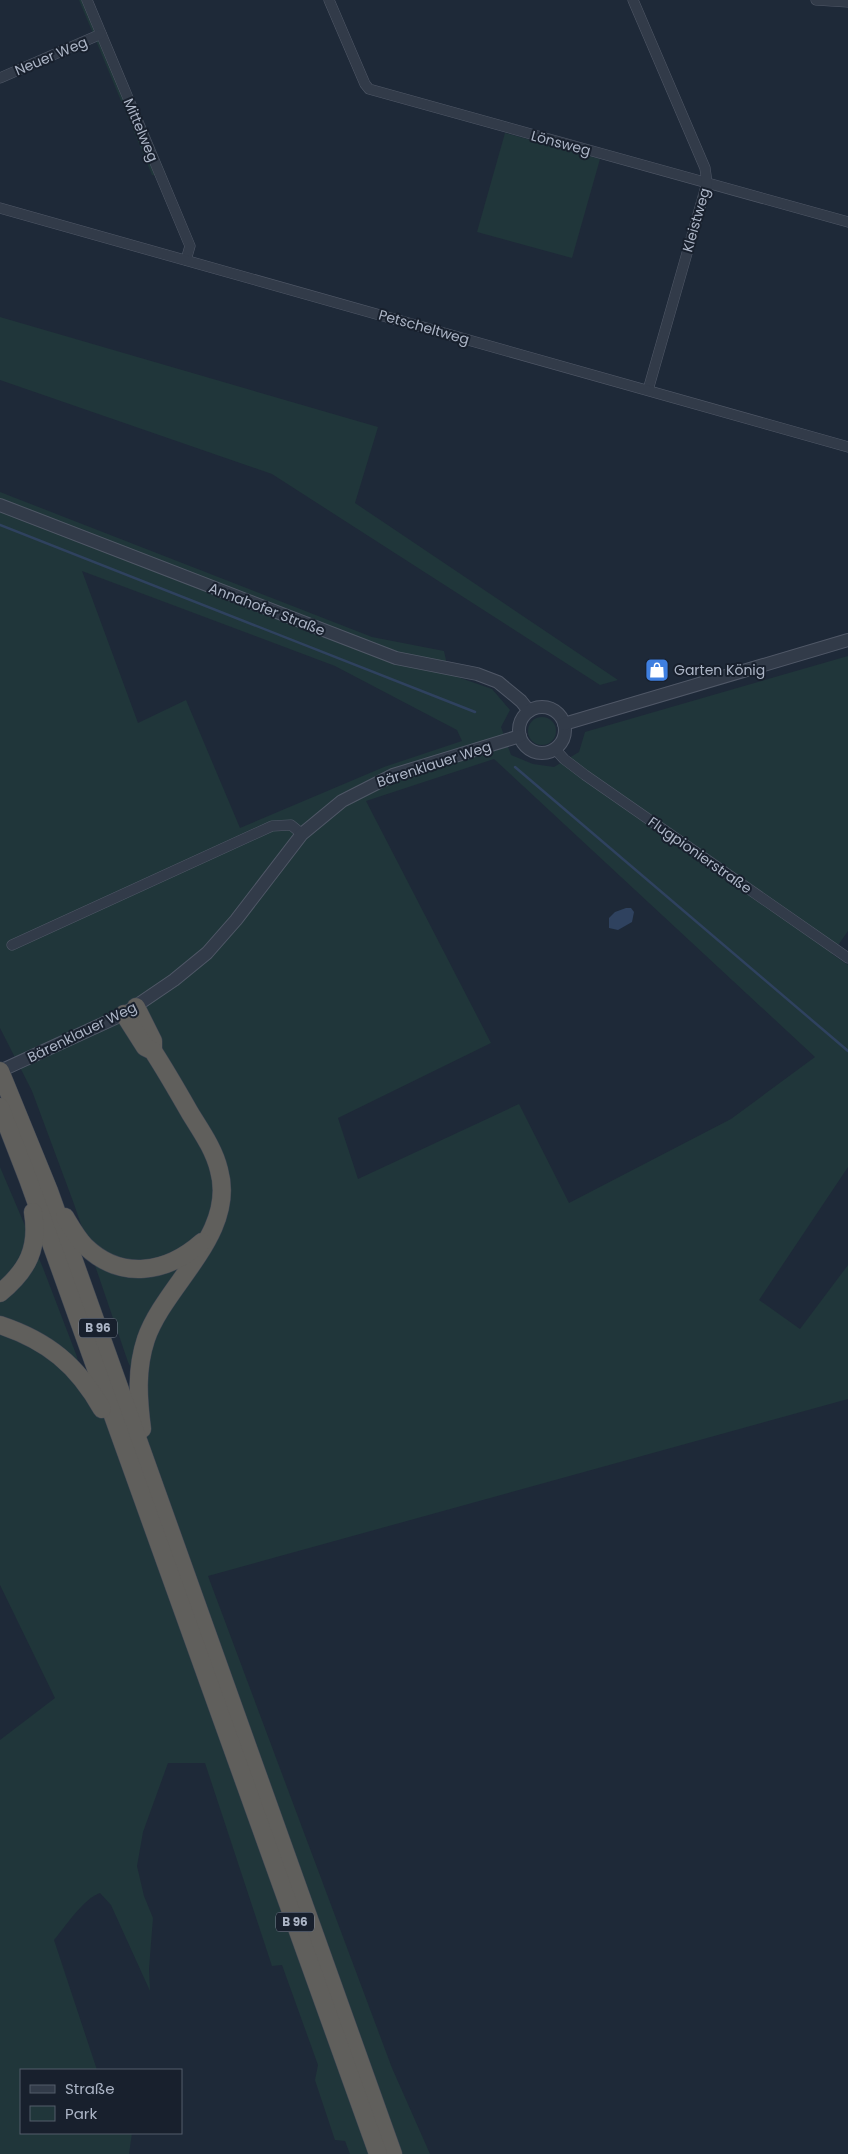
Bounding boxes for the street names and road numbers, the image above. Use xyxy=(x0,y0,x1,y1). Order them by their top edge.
street label: Neuer Weg xyxy=(12,32,90,80)
street label: Mittelweg xyxy=(119,95,163,165)
street label: Lönsweg xyxy=(529,125,593,161)
street label: Kleistweg xyxy=(677,186,715,254)
street label: Petscheltweg xyxy=(376,305,472,349)
street label: Annahofer Straße xyxy=(206,578,328,641)
street label: Bärenklauer Weg xyxy=(374,736,494,792)
street label: Flugpionierstraße xyxy=(644,812,756,898)
street label: Bärenklauer Weg xyxy=(24,997,140,1067)
road number: B 96 xyxy=(79,1319,117,1338)
road number: B 96 xyxy=(276,1912,314,1931)

